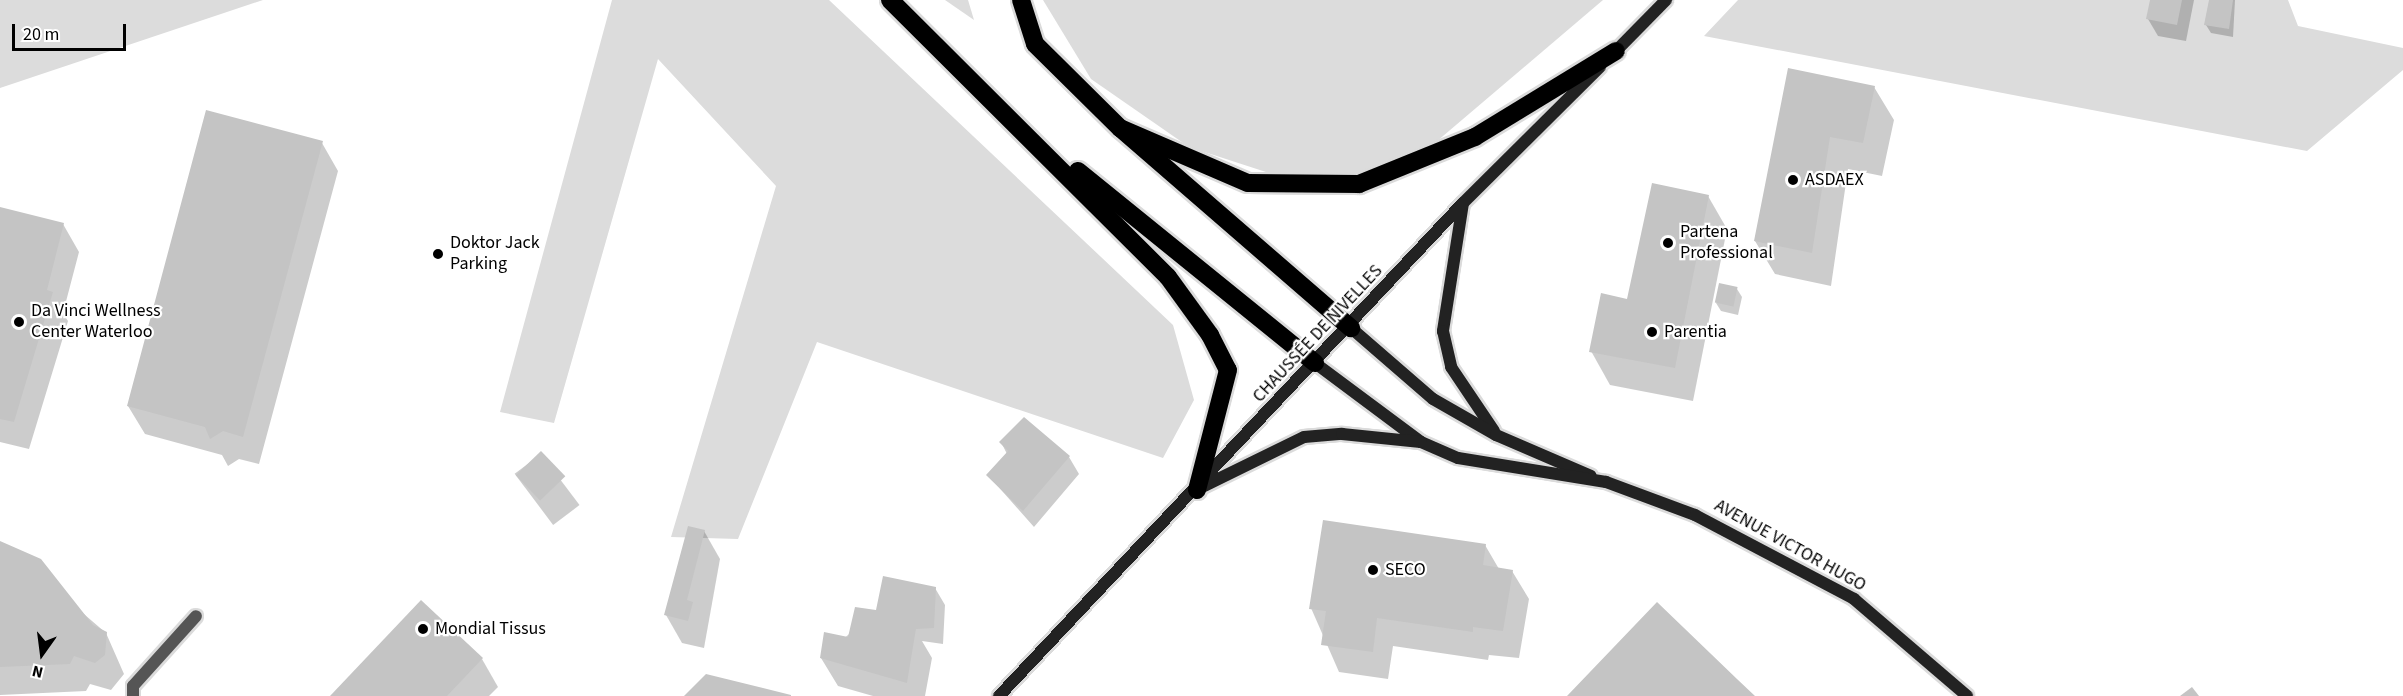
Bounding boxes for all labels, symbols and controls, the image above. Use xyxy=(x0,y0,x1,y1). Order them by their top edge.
scale bar xyxy=(15,12,129,50)
text: 20 m xyxy=(23,22,59,47)
place label: ASDAEX xyxy=(1805,169,1864,191)
marker: ASDAEX xyxy=(1786,173,1800,187)
place label: Partena Professional xyxy=(1680,222,1773,264)
place label: Doktor Jack Parking xyxy=(450,233,540,276)
marker: Partena Professional xyxy=(1661,236,1675,250)
marker: Doktor Jack Parking xyxy=(431,247,445,261)
street label: CHAUSSÉE DE NIVELLES xyxy=(1249,261,1387,407)
place label: Da Vinci Wellness Center Waterloo xyxy=(31,301,161,344)
marker: Da Vinci Wellness Center Waterloo xyxy=(12,315,26,329)
place label: Parentia xyxy=(1664,321,1727,343)
marker: Parentia xyxy=(1645,325,1659,339)
street label: AVENUE VICTOR HUGO xyxy=(1710,495,1870,597)
place label: SECO xyxy=(1385,559,1426,581)
marker: SECO xyxy=(1366,563,1380,577)
place label: Mondial Tissus xyxy=(435,618,546,640)
marker: Mondial Tissus xyxy=(416,622,430,636)
north arrow xyxy=(12,624,72,684)
text: N xyxy=(30,660,45,683)

